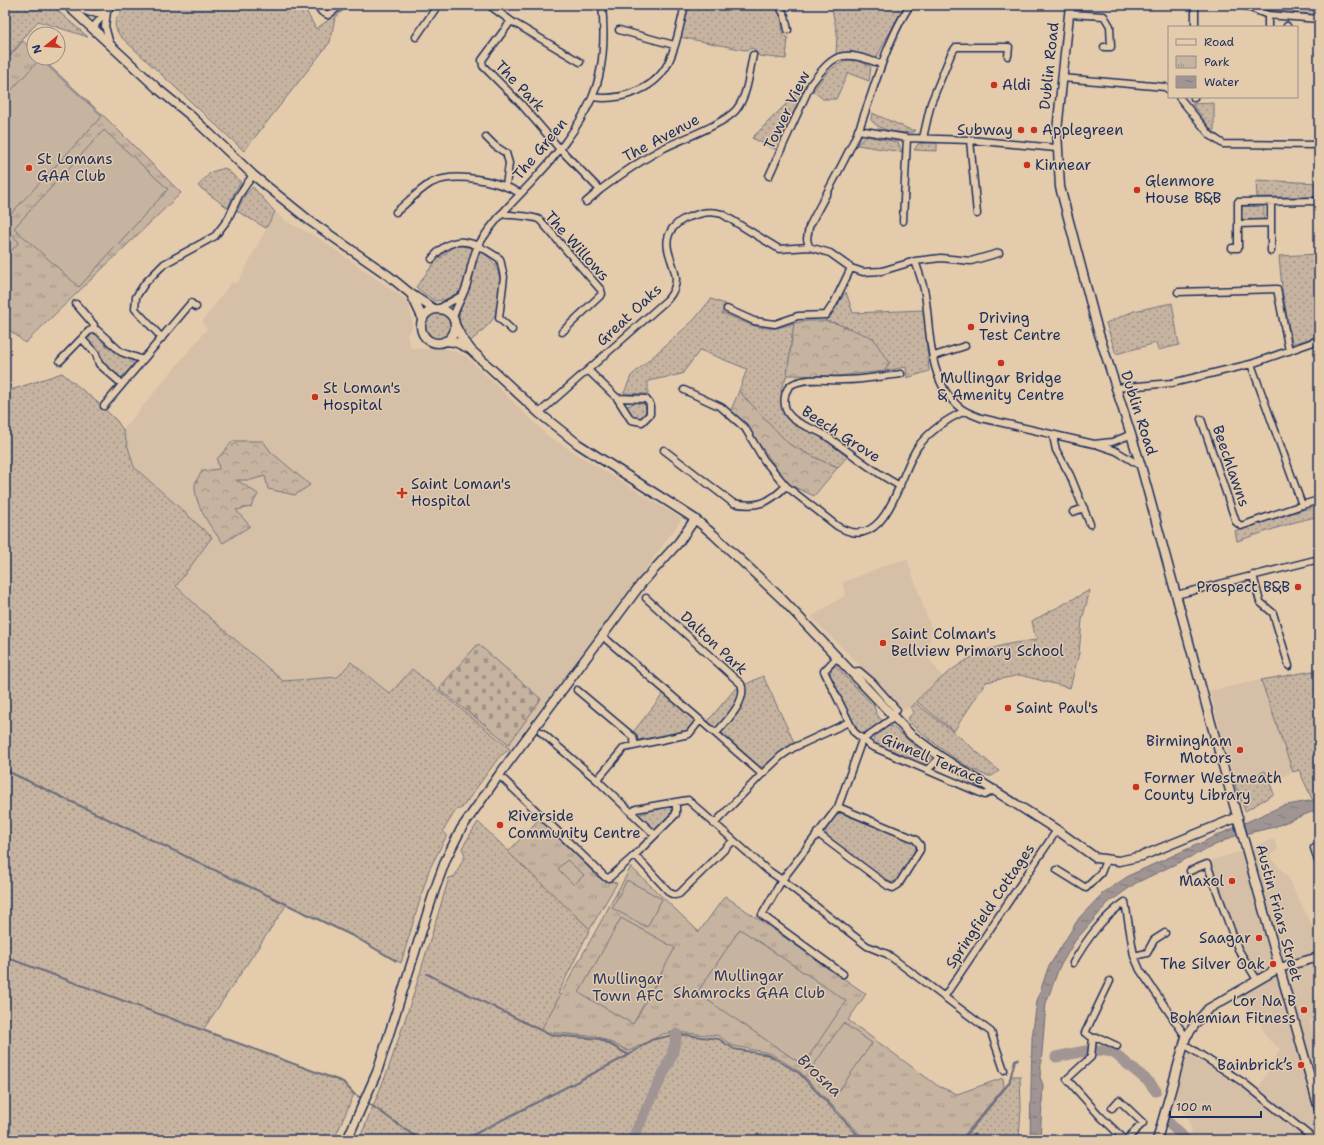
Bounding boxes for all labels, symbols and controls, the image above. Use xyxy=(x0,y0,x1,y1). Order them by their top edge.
street label: Dublin Road xyxy=(1034,21,1064,111)
north arrow xyxy=(26,26,66,66)
legend xyxy=(1168,26,1298,98)
text: Road xyxy=(1204,34,1235,50)
text: N xyxy=(28,42,45,55)
text: Park xyxy=(1204,54,1230,70)
street label: The Park xyxy=(491,56,549,116)
street label: Tower View xyxy=(759,67,815,153)
text: Water xyxy=(1204,74,1240,90)
place label: Aldi xyxy=(1002,75,1031,95)
marker: Aldi xyxy=(989,80,999,90)
street label: The Avenue xyxy=(619,109,703,167)
street label: The Green xyxy=(508,114,572,184)
place label: Subway xyxy=(957,120,1013,140)
place label: Applegreen xyxy=(1042,120,1124,140)
marker: Subway xyxy=(1016,125,1026,135)
marker: Applegreen xyxy=(1029,125,1039,135)
place label: St Lomans GAA Club xyxy=(37,149,113,186)
place label: Kinnear xyxy=(1035,155,1091,175)
marker: Kinnear xyxy=(1022,160,1032,170)
marker: St Lomans GAA Club xyxy=(24,163,34,173)
place label: Glenmore House B&B xyxy=(1145,171,1221,208)
marker: Glenmore House B&B xyxy=(1132,185,1142,195)
street label: The Willows xyxy=(540,207,614,285)
street label: Great Oaks xyxy=(592,280,666,350)
place label: Driving Test Centre xyxy=(979,308,1061,345)
marker: Driving Test Centre xyxy=(966,322,976,332)
marker: Mullingar Bridge & Amenity Centre xyxy=(996,358,1006,368)
place label: Mullingar Bridge & Amenity Centre xyxy=(938,368,1065,405)
street label: Dublin Road xyxy=(1116,368,1162,458)
place label: St Loman's Hospital xyxy=(323,378,401,415)
marker: St Loman's Hospital xyxy=(310,392,320,402)
street label: Beech Grove xyxy=(798,401,884,467)
street label: Beechlawns xyxy=(1208,423,1254,509)
place label: Saint Loman's Hospital xyxy=(411,474,511,511)
marker: Saint Loman's Hospital xyxy=(396,487,408,499)
place label: Prospect B&B xyxy=(1196,577,1290,597)
marker: Prospect B&B xyxy=(1293,582,1303,592)
street label: Dalton Park xyxy=(676,607,752,679)
place label: Saint Colman's Bellview Primary School xyxy=(891,624,1064,661)
marker: Saint Colman's Bellview Primary School xyxy=(878,638,888,648)
place label: Saint Paul's xyxy=(1016,698,1098,718)
marker: Saint Paul's xyxy=(1003,703,1013,713)
street label: Ginnell Terrace xyxy=(879,728,987,790)
place label: Birmingham Motors xyxy=(1146,731,1232,768)
marker: Birmingham Motors xyxy=(1235,745,1245,755)
place label: Former Westmeath County Library xyxy=(1144,768,1282,805)
marker: Former Westmeath County Library xyxy=(1131,782,1141,792)
place label: Riverside Community Centre xyxy=(508,806,641,843)
marker: Riverside Community Centre xyxy=(495,820,505,830)
street label: Springfield Cottages xyxy=(941,840,1039,972)
street label: Austin Friars Street xyxy=(1251,842,1307,984)
place label: Maxol xyxy=(1179,871,1224,891)
marker: Maxol xyxy=(1227,876,1237,886)
place label: Saagar xyxy=(1199,928,1251,948)
marker: Saagar xyxy=(1254,933,1264,943)
place label: The Silver Oak xyxy=(1160,954,1265,974)
marker: The Silver Oak xyxy=(1268,959,1278,969)
park label: Mullingar Shamrocks GAA Club xyxy=(673,966,825,1003)
park label: Mullingar Town AFC xyxy=(592,969,664,1006)
place label: Lor Na B Bohemian Fitness xyxy=(1170,991,1296,1028)
marker: Lor Na B Bohemian Fitness xyxy=(1299,1005,1309,1015)
water label: Brosna xyxy=(793,1049,847,1101)
place label: Bainbrick’s xyxy=(1217,1055,1293,1075)
marker: Bainbrick’s xyxy=(1296,1060,1306,1070)
scale bar xyxy=(1170,1093,1261,1119)
text: 100 m xyxy=(1176,1099,1212,1115)

